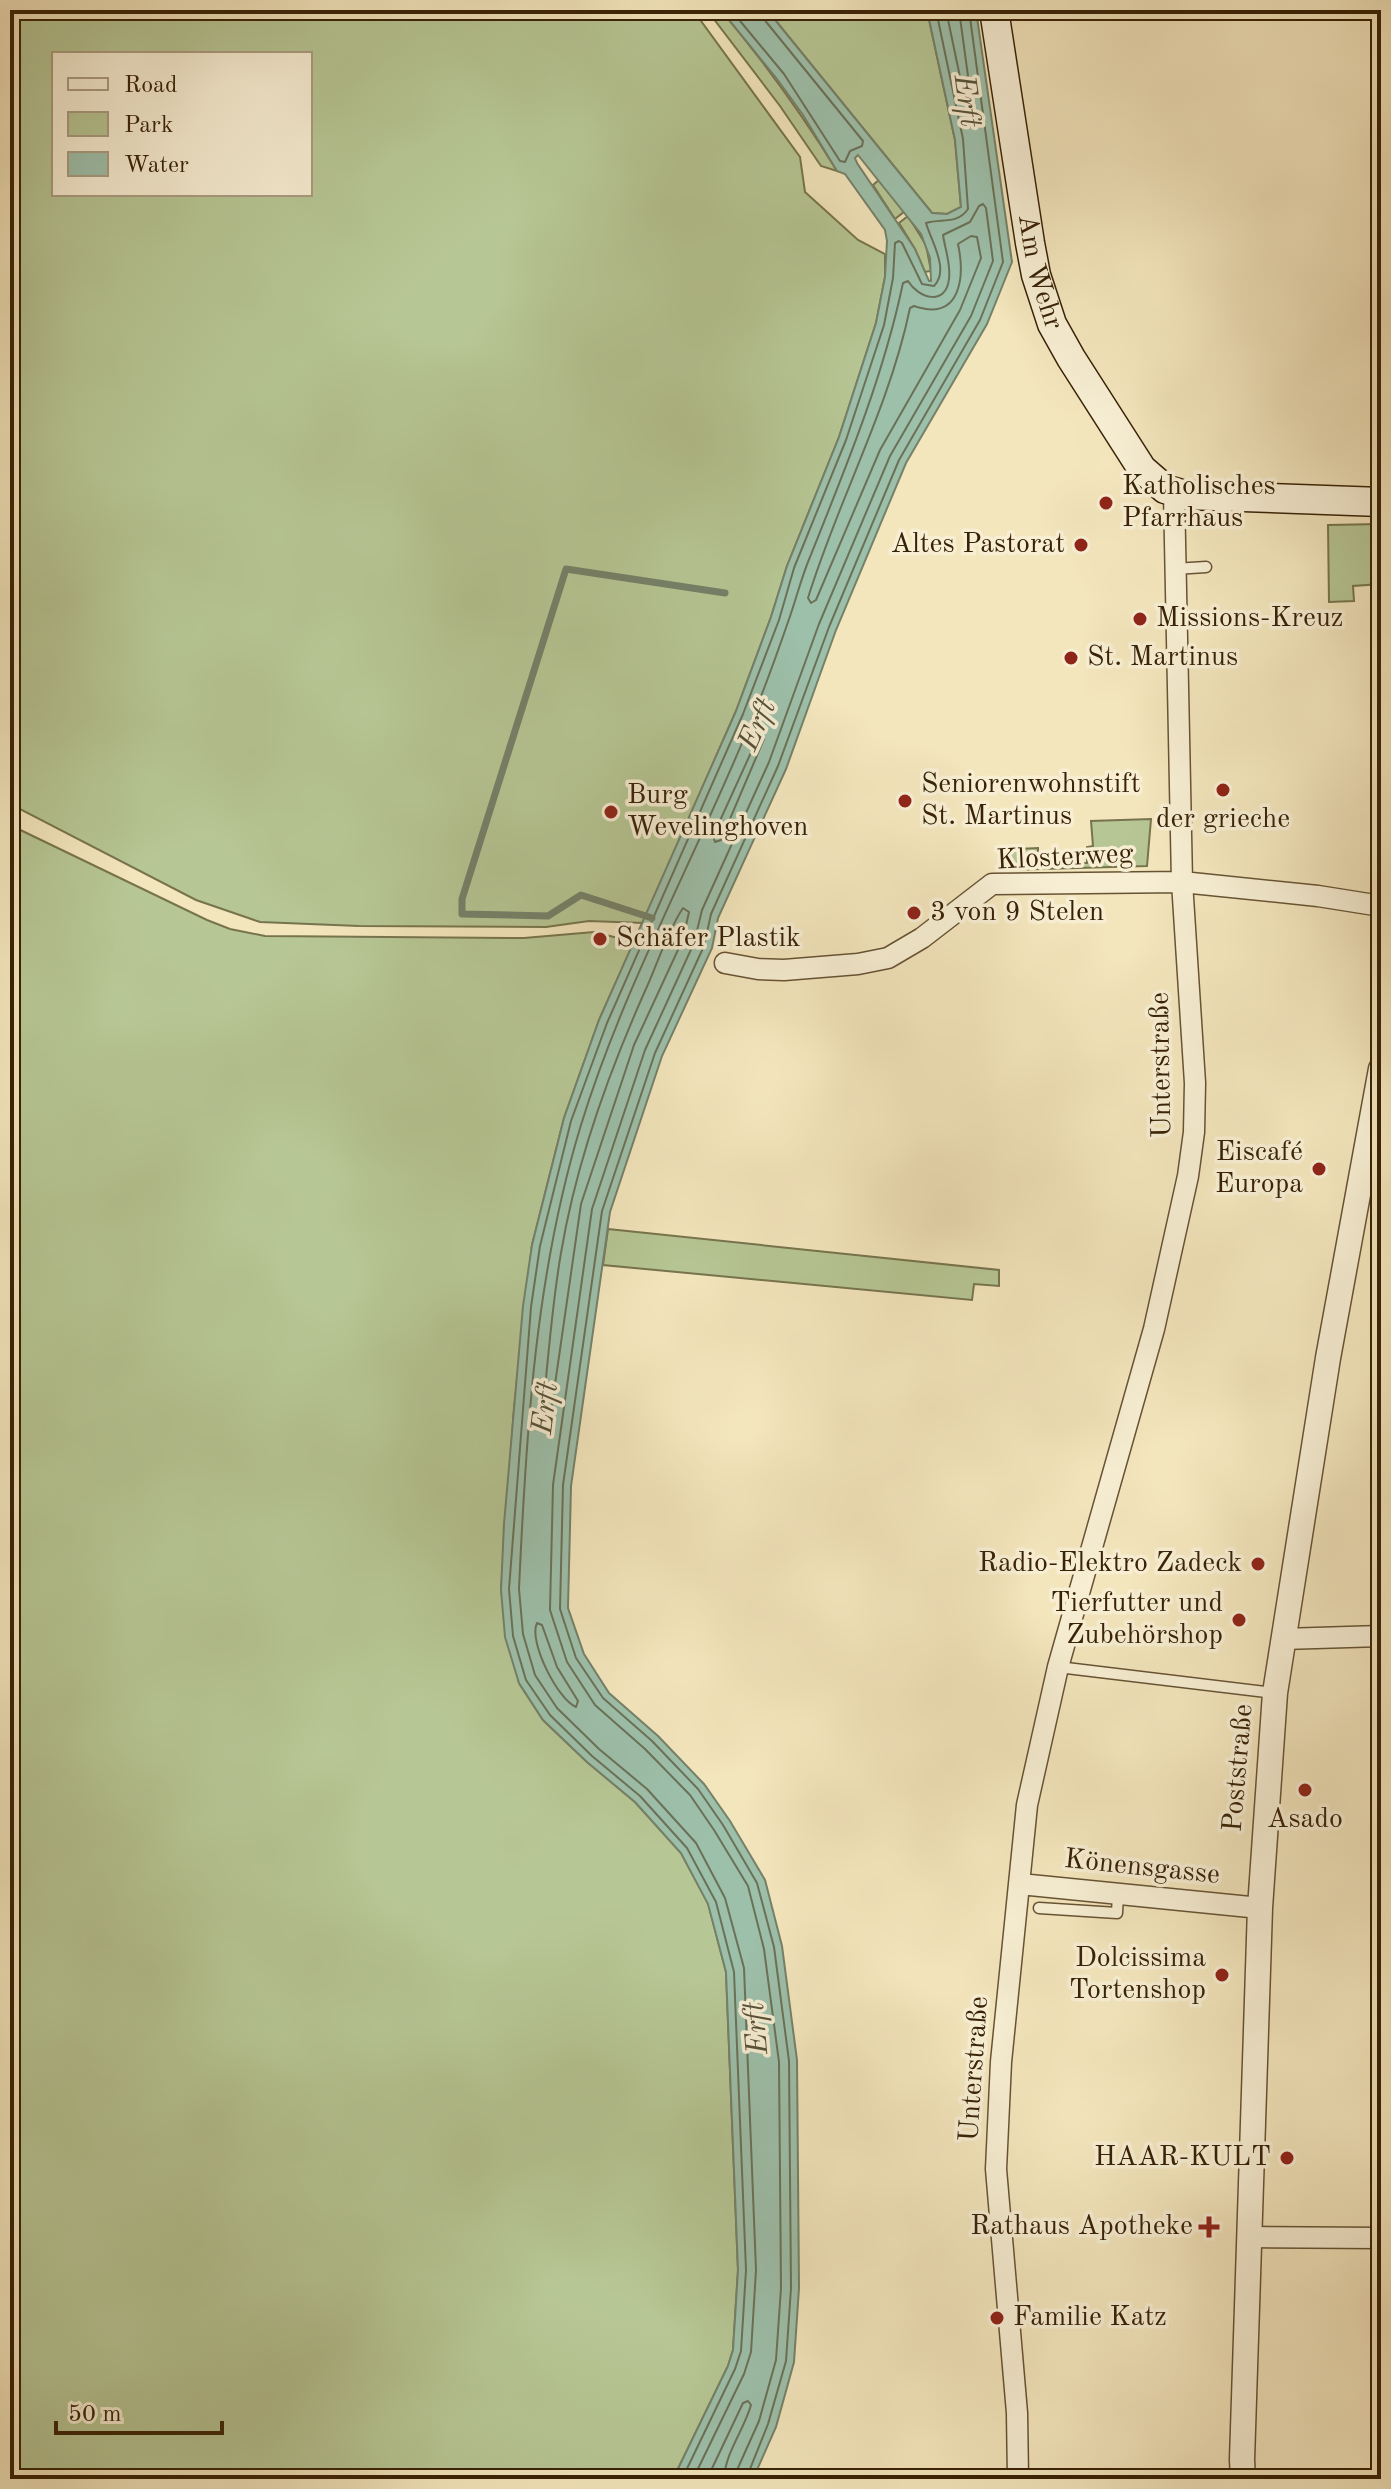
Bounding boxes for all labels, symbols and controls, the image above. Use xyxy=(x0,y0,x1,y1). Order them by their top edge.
legend xyxy=(52,52,312,196)
water label: Erft xyxy=(947,72,985,130)
text: Road xyxy=(124,74,177,98)
text: Park xyxy=(124,114,173,138)
text: Water xyxy=(124,154,189,178)
street label: Am Wehr xyxy=(1012,212,1067,333)
place label: Katholisches Pfarrhaus xyxy=(1122,473,1276,533)
marker: Katholisches Pfarrhaus xyxy=(1097,494,1115,512)
place label: Altes Pastorat xyxy=(891,531,1065,559)
marker: Altes Pastorat xyxy=(1072,536,1090,554)
place label: Missions-Kreuz xyxy=(1156,605,1343,633)
marker: Missions-Kreuz xyxy=(1131,610,1149,628)
place label: St. Martinus xyxy=(1087,644,1238,672)
marker: St. Martinus xyxy=(1062,649,1080,667)
water label: Erft xyxy=(733,694,783,756)
place label: Seniorenwohnstift St. Martinus xyxy=(921,771,1140,831)
marker: der grieche xyxy=(1214,781,1232,799)
place label: Burg Wevelinghoven xyxy=(627,782,808,842)
marker: Seniorenwohnstift St. Martinus xyxy=(896,792,914,810)
marker: Burg Wevelinghoven xyxy=(602,803,620,821)
place label: der grieche xyxy=(1156,806,1290,834)
street label: Klosterweg xyxy=(996,840,1134,876)
place label: 3 von 9 Stelen xyxy=(930,899,1104,927)
marker: 3 von 9 Stelen xyxy=(905,904,923,922)
place label: Schäfer Plastik xyxy=(616,925,801,953)
marker: Schäfer Plastik xyxy=(591,930,609,948)
street label: Unterstraße xyxy=(1147,992,1177,1138)
place label: Eiscafé Europa xyxy=(1215,1139,1303,1199)
marker: Eiscafé Europa xyxy=(1310,1160,1328,1178)
water label: Erft xyxy=(528,1379,564,1437)
place label: Radio-Elektro Zadeck xyxy=(978,1550,1242,1578)
marker: Radio-Elektro Zadeck xyxy=(1249,1555,1267,1573)
place label: Tierfutter und Zubehörshop xyxy=(1050,1590,1223,1650)
marker: Tierfutter und Zubehörshop xyxy=(1230,1611,1248,1629)
street label: Poststraße xyxy=(1219,1703,1259,1833)
marker: Asado xyxy=(1296,1781,1314,1799)
place label: Asado xyxy=(1267,1806,1343,1834)
street label: Könensgasse xyxy=(1063,1846,1221,1890)
place label: Dolcissima Tortenshop xyxy=(1069,1945,1206,2005)
marker: Dolcissima Tortenshop xyxy=(1213,1966,1231,1984)
street label: Unterstraße xyxy=(956,1995,994,2143)
water label: Erft xyxy=(740,2000,774,2057)
place label: HAAR-KULT xyxy=(1094,2144,1271,2172)
marker: HAAR-KULT xyxy=(1278,2149,1296,2167)
place label: Rathaus Apotheke xyxy=(970,2213,1193,2241)
marker: Rathaus Apotheke xyxy=(1200,2218,1218,2236)
place label: Familie Katz xyxy=(1013,2304,1167,2332)
marker: Familie Katz xyxy=(988,2309,1006,2327)
scale bar xyxy=(56,2385,222,2435)
text: 50 m xyxy=(68,2403,122,2427)

